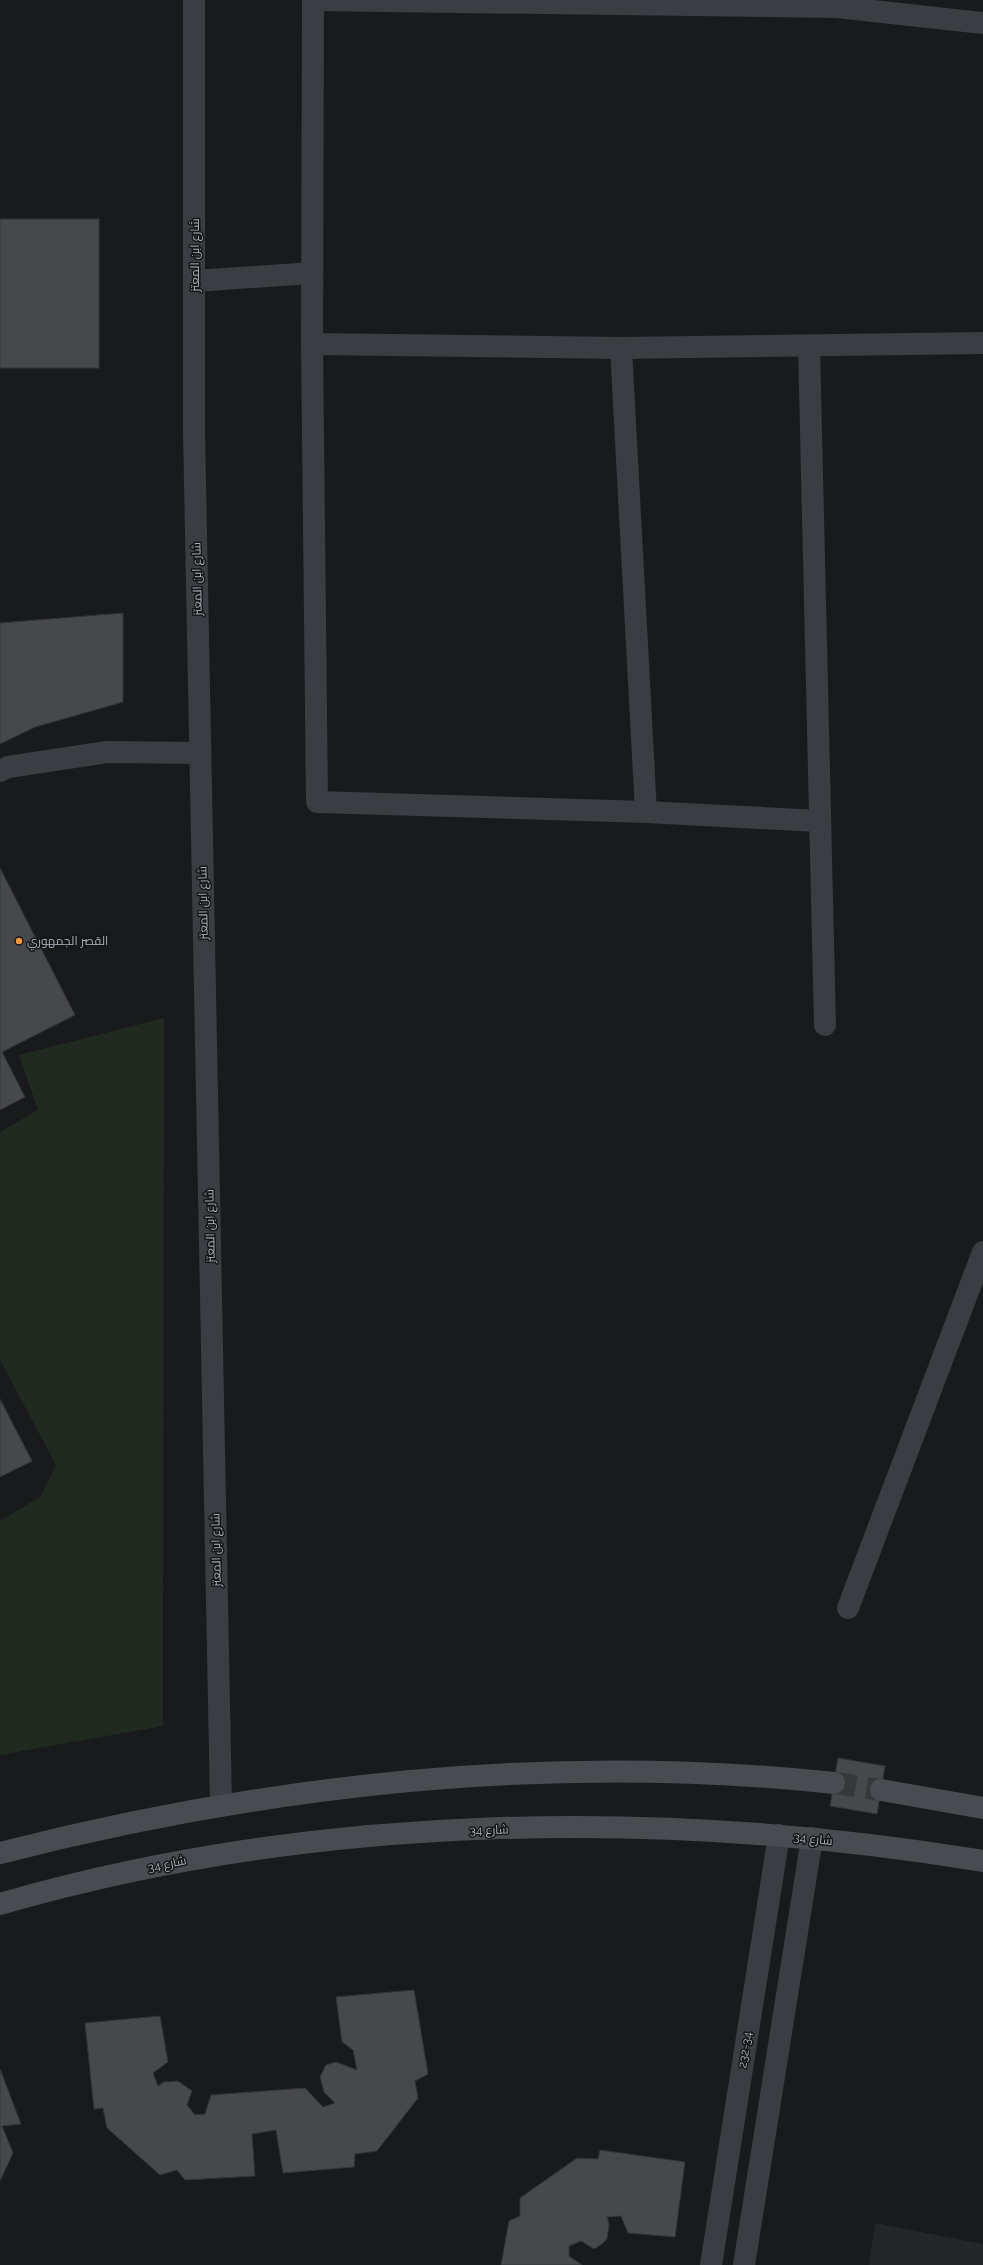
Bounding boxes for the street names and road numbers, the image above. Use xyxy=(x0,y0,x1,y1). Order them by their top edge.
street label: شارع ابن المعتز xyxy=(188,218,203,293)
street label: شارع ابن المعتز xyxy=(189,542,206,617)
street label: شارع ابن المعتز xyxy=(195,866,212,941)
street label: شارع ابن المعتز xyxy=(202,1189,219,1264)
street label: شارع ابن المعتز xyxy=(208,1513,225,1588)
street label: شارع 34 xyxy=(469,1822,509,1839)
street label: شارع 34 xyxy=(793,1830,833,1849)
street label: شارع 34 xyxy=(146,1853,188,1876)
street label: 232-34 xyxy=(735,2030,755,2069)

